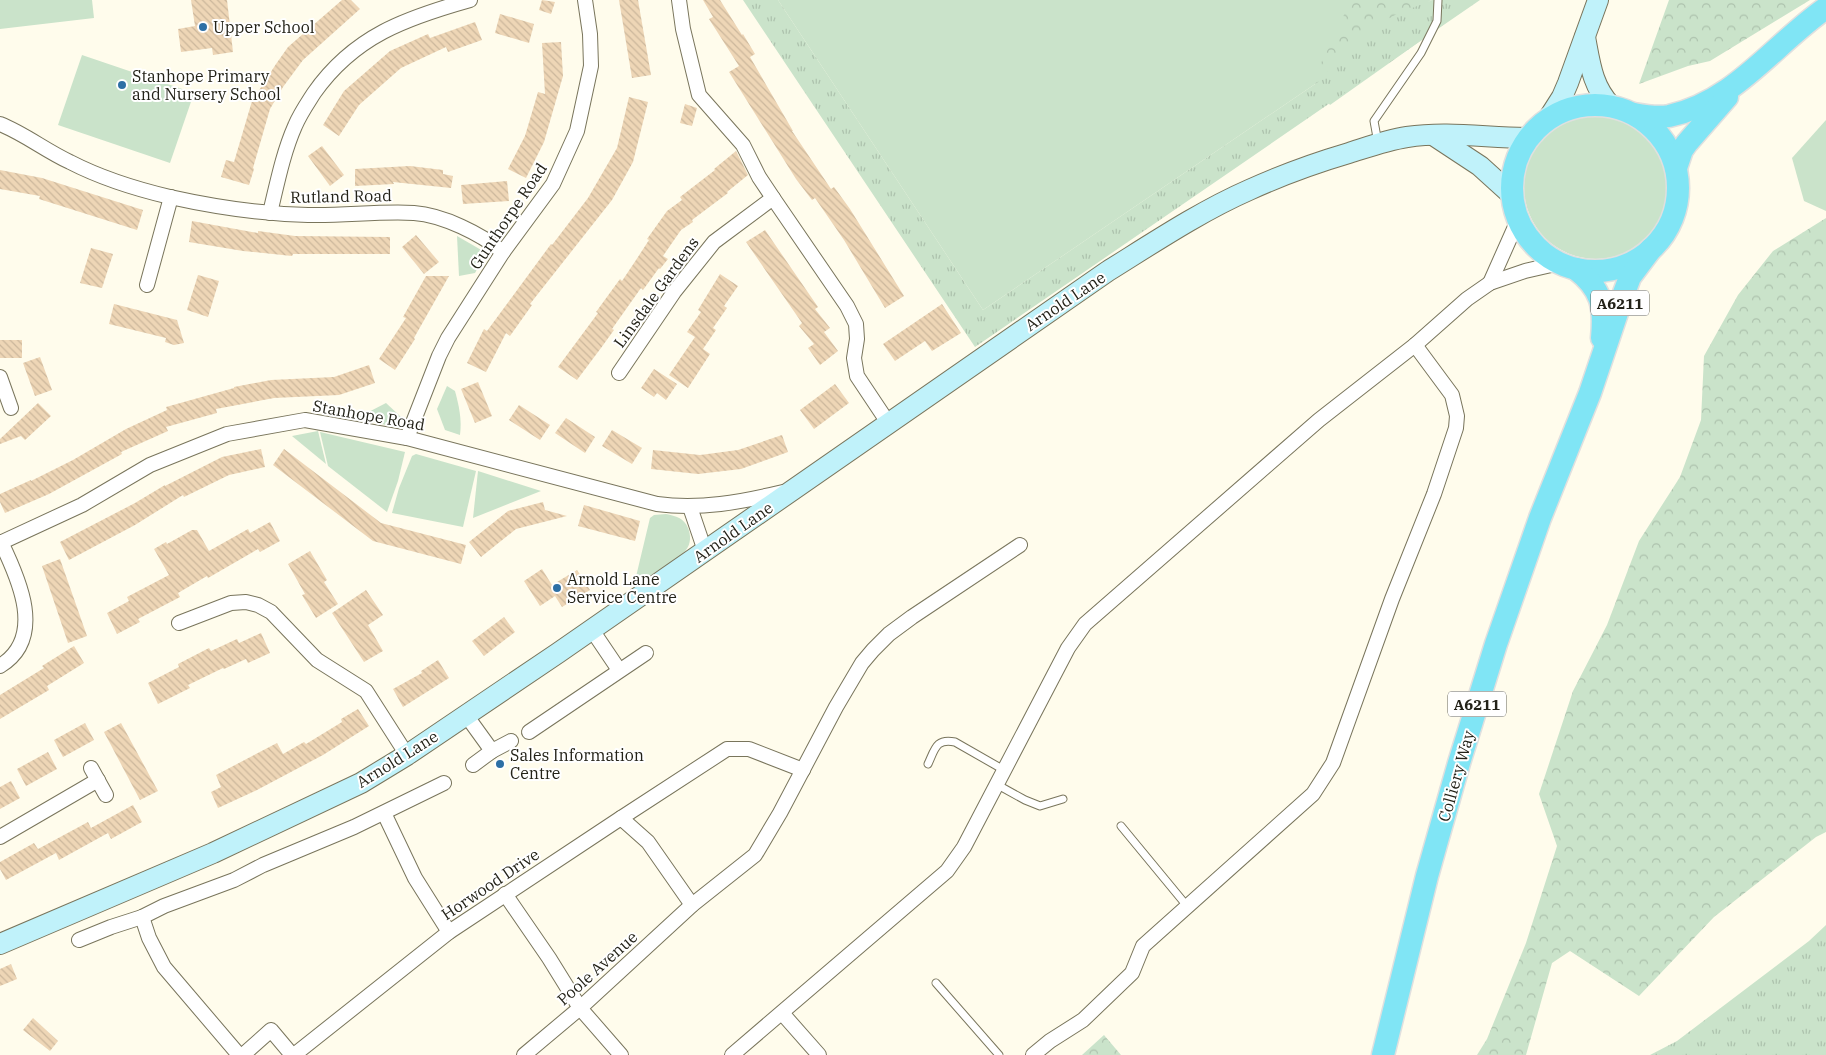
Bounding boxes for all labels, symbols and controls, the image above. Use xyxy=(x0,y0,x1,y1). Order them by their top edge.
place label: Upper School xyxy=(213,17,315,37)
marker: Upper School xyxy=(197,21,209,33)
place label: Stanhope Primary and Nursery School xyxy=(132,66,281,104)
marker: Stanhope Primary and Nursery School xyxy=(116,79,128,91)
street label: Gunthorpe Road xyxy=(465,159,551,273)
street label: Rutland Road xyxy=(290,185,392,207)
street label: Linsdale Gardens xyxy=(609,233,703,351)
street label: Arnold Lane xyxy=(1021,267,1109,335)
road number: A6211 xyxy=(1591,290,1649,316)
street label: Stanhope Road xyxy=(311,395,427,435)
street label: Arnold Lane xyxy=(689,497,777,567)
place label: Arnold Lane Service Centre xyxy=(567,569,677,607)
marker: Arnold Lane Service Centre xyxy=(551,582,563,594)
road number: A6211 xyxy=(1448,692,1506,716)
street label: Arnold Lane xyxy=(352,726,442,792)
street label: Colliery Way xyxy=(1433,728,1479,824)
place label: Sales Information Centre xyxy=(510,745,644,783)
marker: Sales Information Centre xyxy=(494,758,506,770)
street label: Horwood Drive xyxy=(437,844,543,924)
street label: Poole Avenue xyxy=(553,927,641,1009)

